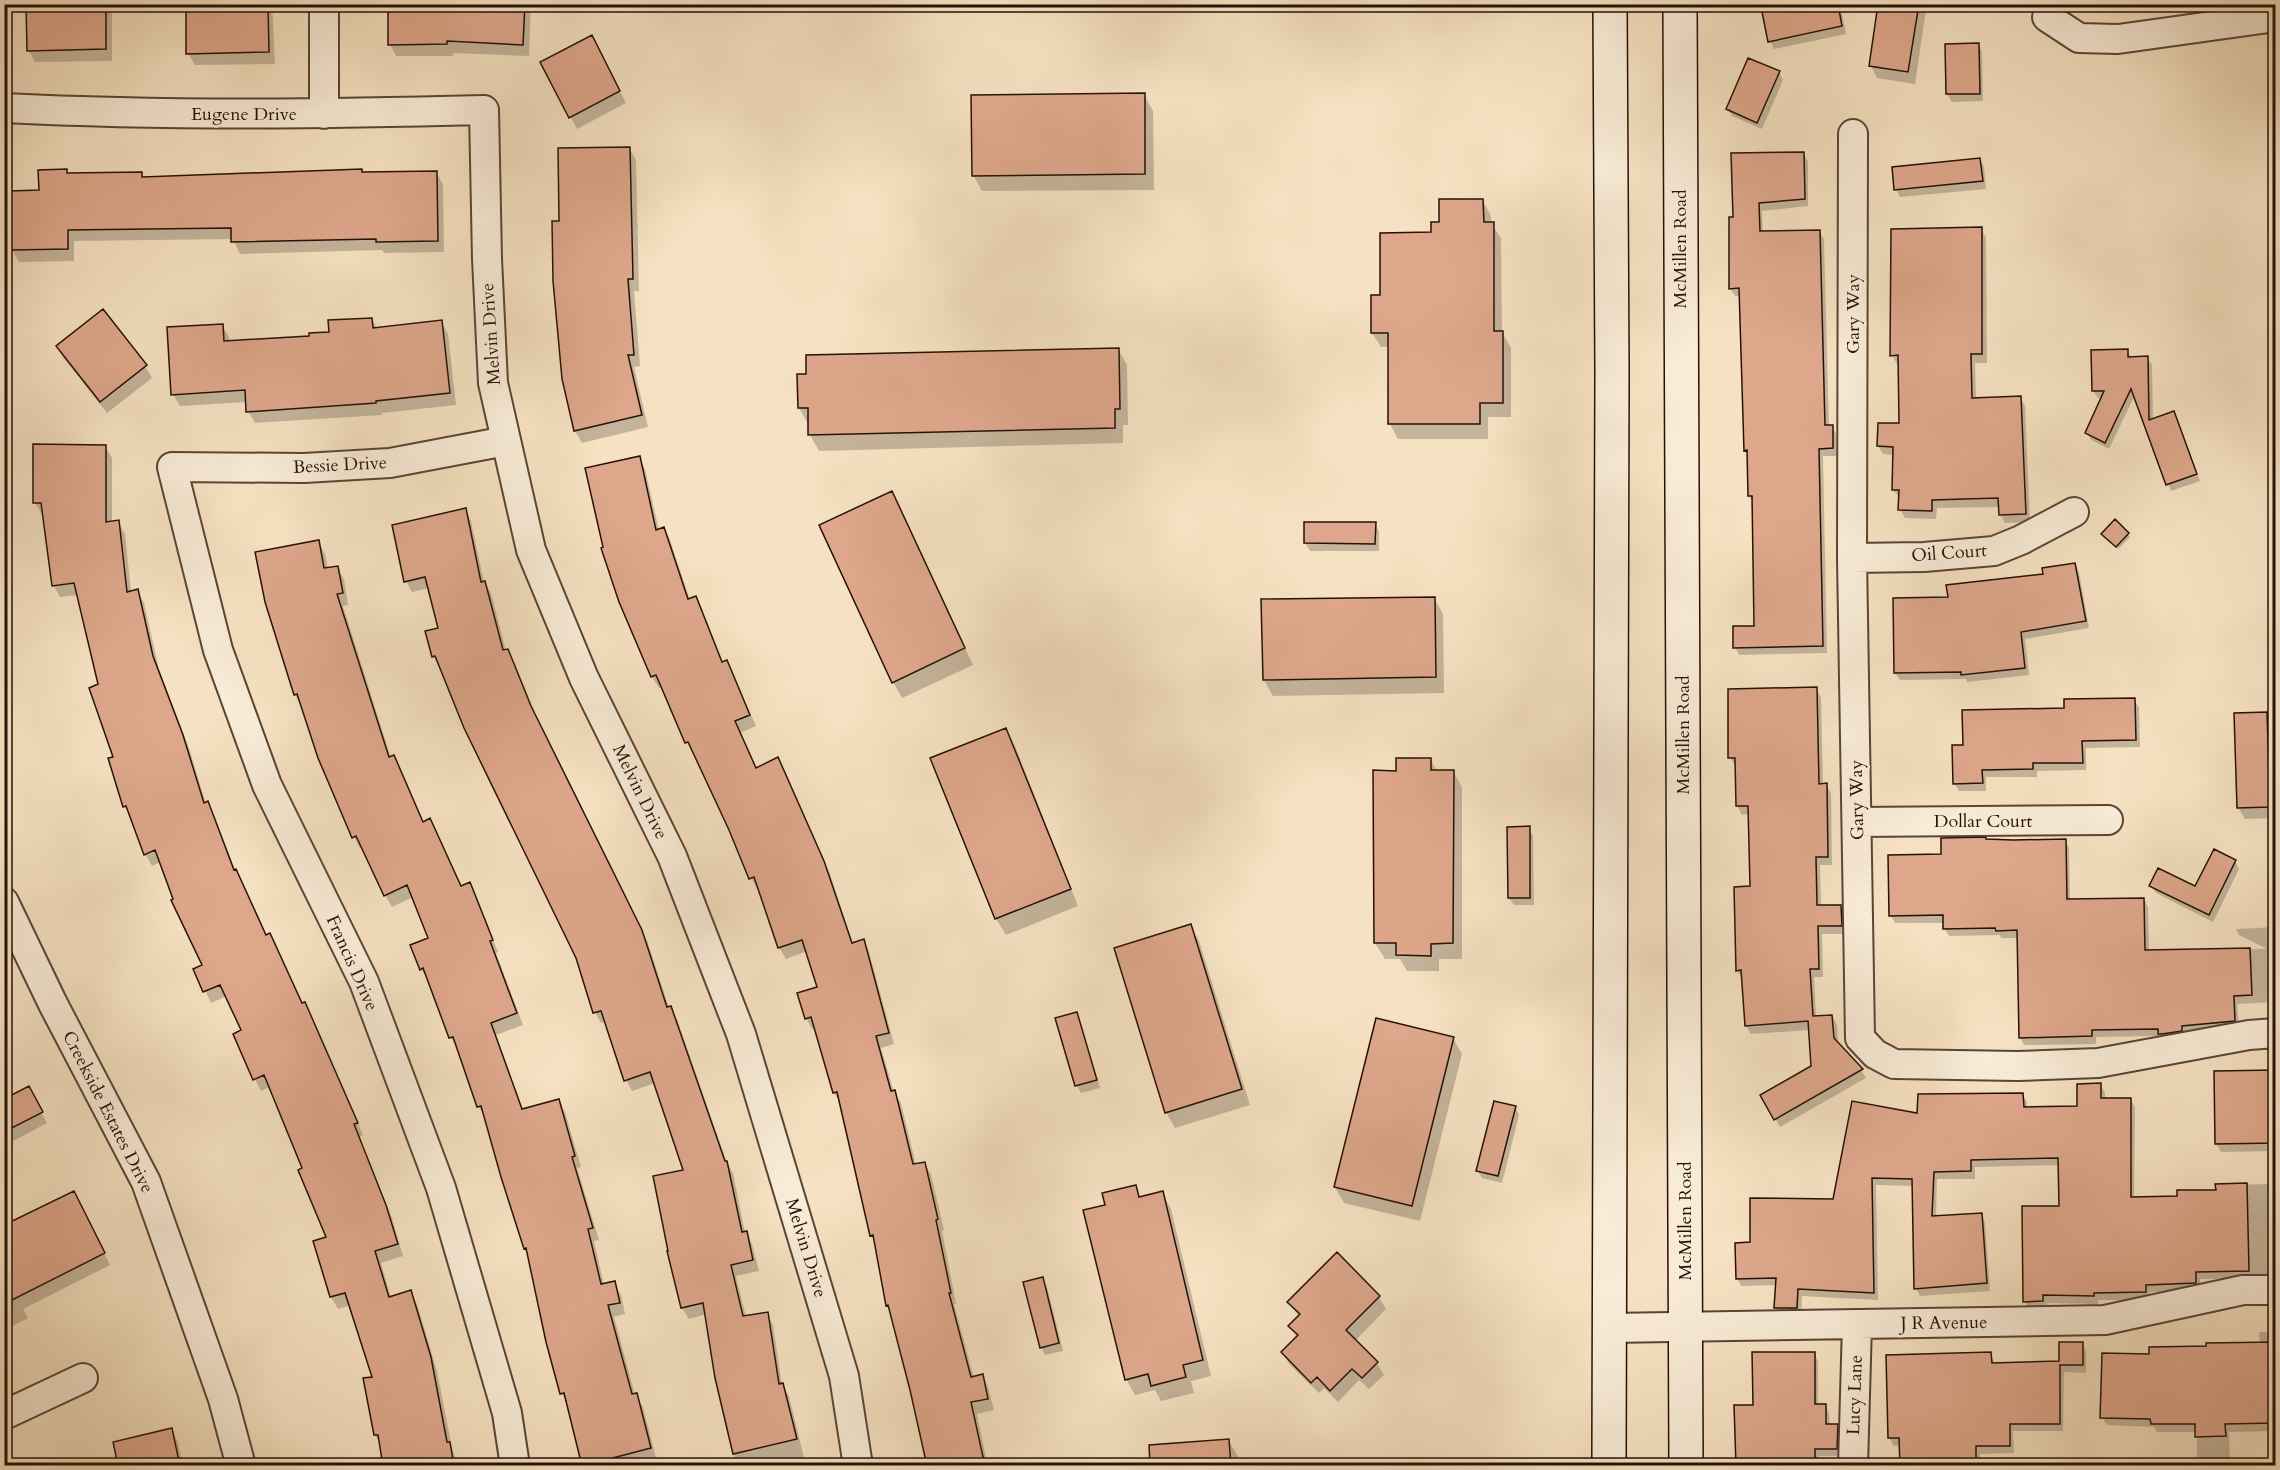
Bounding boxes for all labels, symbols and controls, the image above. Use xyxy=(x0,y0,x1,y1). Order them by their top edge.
street label: Eugene Drive xyxy=(191,102,297,127)
street label: McMillen Road xyxy=(1668,189,1693,309)
street label: Gary Way xyxy=(1841,273,1866,354)
street label: Melvin Drive xyxy=(475,282,507,386)
street label: Bessie Drive xyxy=(292,450,388,480)
street label: Oil Court xyxy=(1910,538,1988,568)
street label: McMillen Road xyxy=(1671,675,1696,795)
street label: Melvin Drive xyxy=(606,740,674,844)
street label: Gary Way xyxy=(1844,759,1870,840)
street label: Dollar Court xyxy=(1934,809,2032,834)
street label: Francis Drive xyxy=(320,911,384,1015)
street label: Creekside Estates Drive xyxy=(56,1027,160,1197)
street label: McMillen Road xyxy=(1673,1161,1698,1281)
street label: Melvin Drive xyxy=(779,1195,833,1301)
street label: J R Avenue xyxy=(1897,1310,1988,1336)
street label: Lucy Lane xyxy=(1841,1354,1869,1436)

